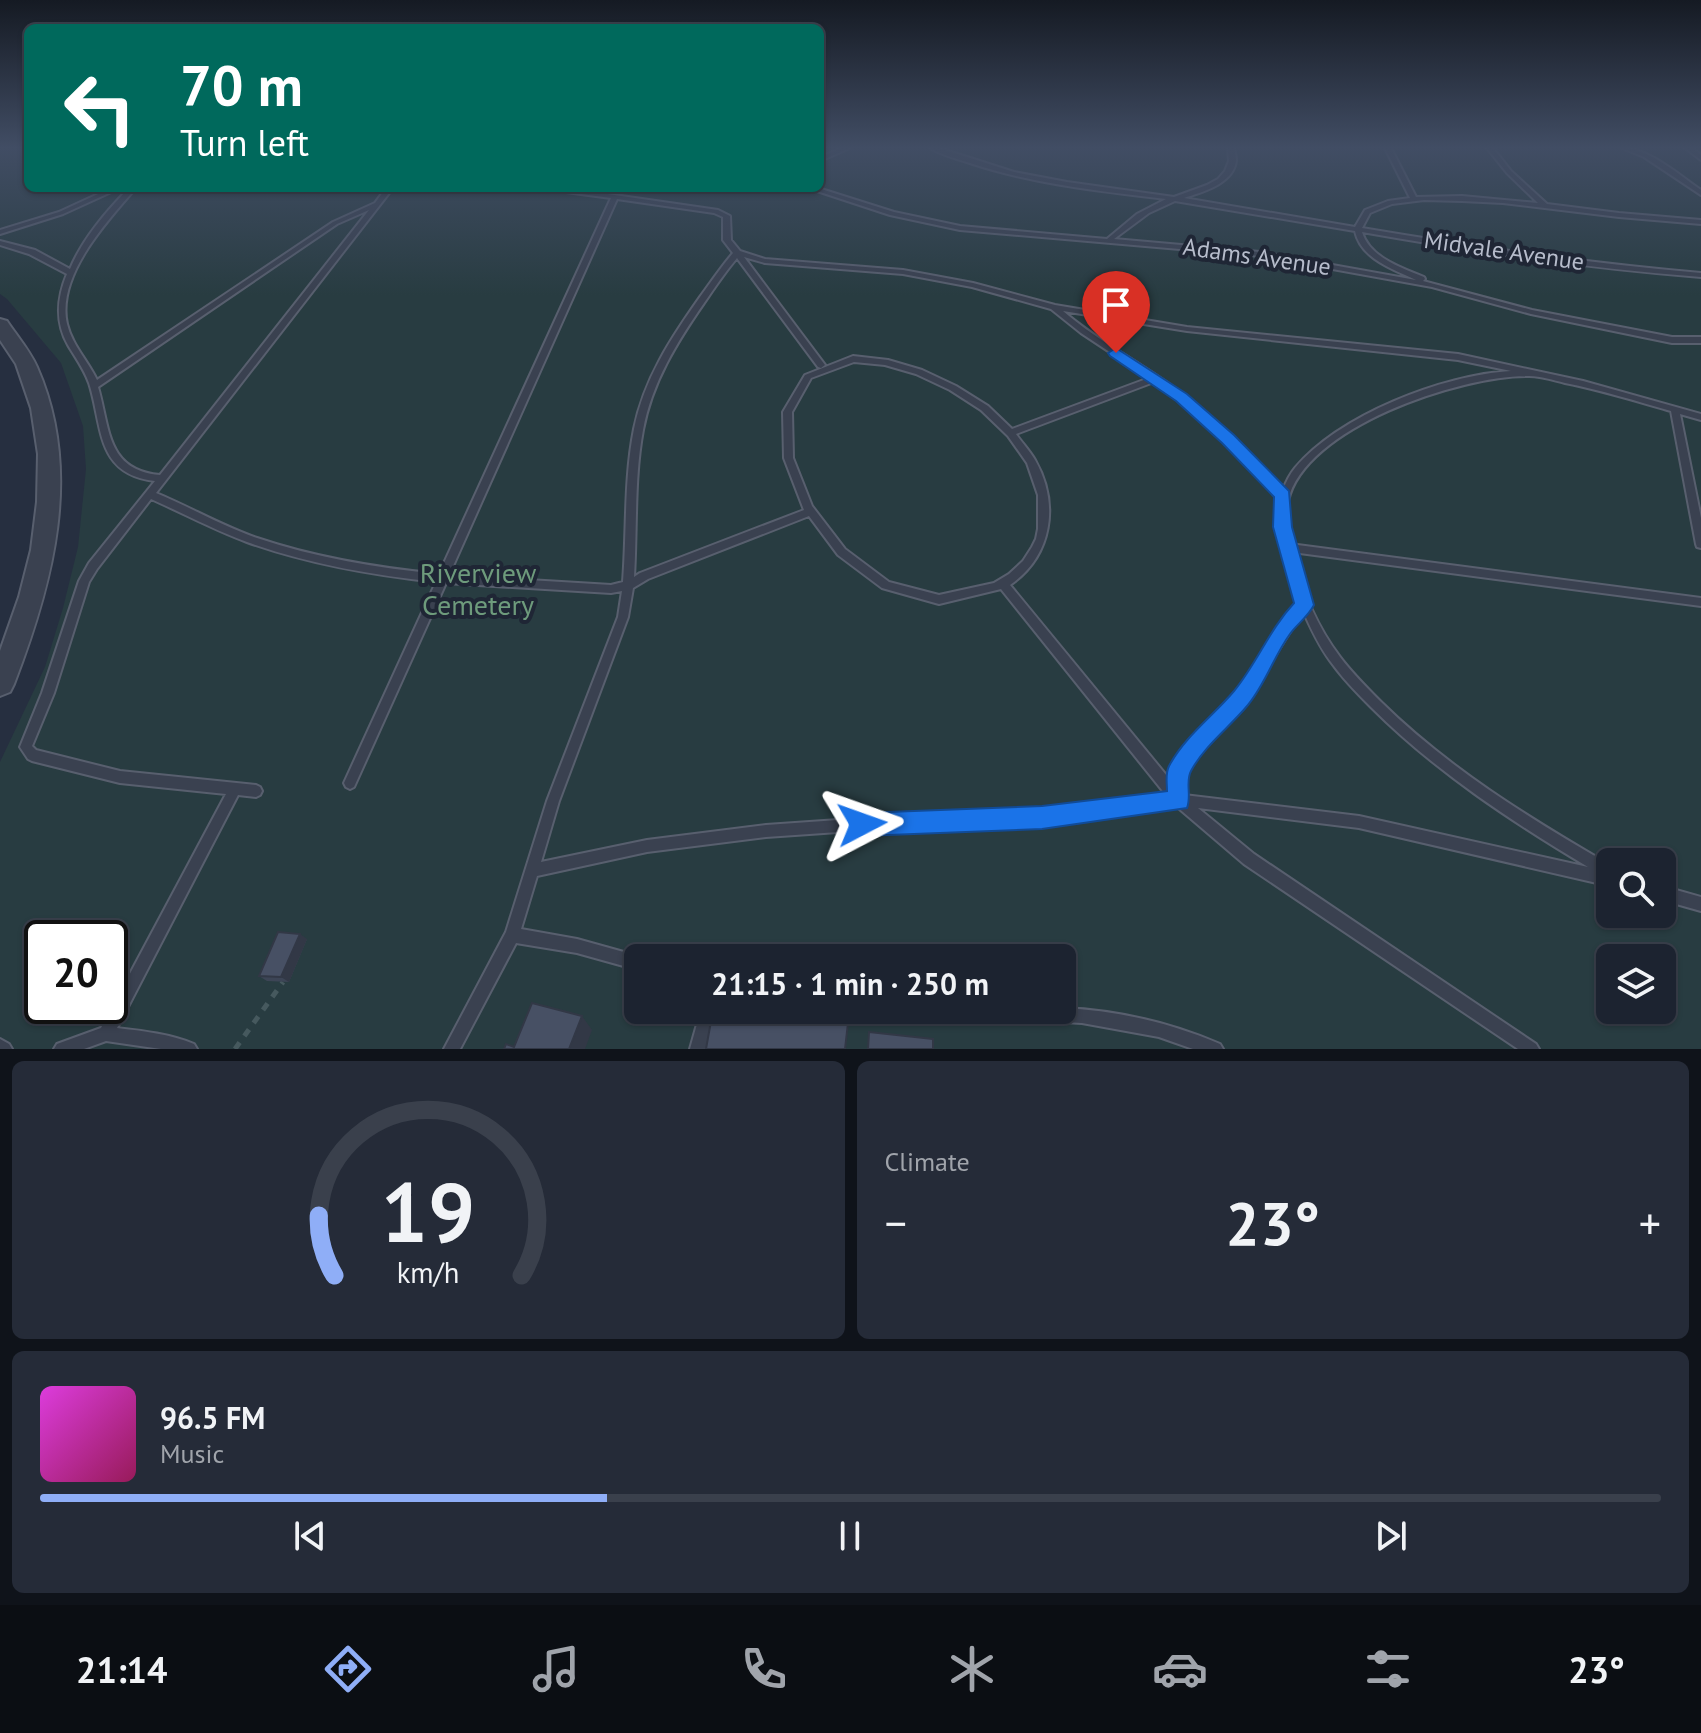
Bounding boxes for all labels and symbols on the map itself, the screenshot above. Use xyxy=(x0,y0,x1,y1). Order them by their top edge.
street label: Midvale Avenue xyxy=(1422,224,1586,277)
street label: Adams Avenue xyxy=(1181,231,1333,282)
pin xyxy=(1082,271,1150,353)
park label: Riverview Cemetery xyxy=(420,554,537,623)
position arrow xyxy=(820,782,904,866)
speed limit sign: 20 xyxy=(24,920,128,1024)

